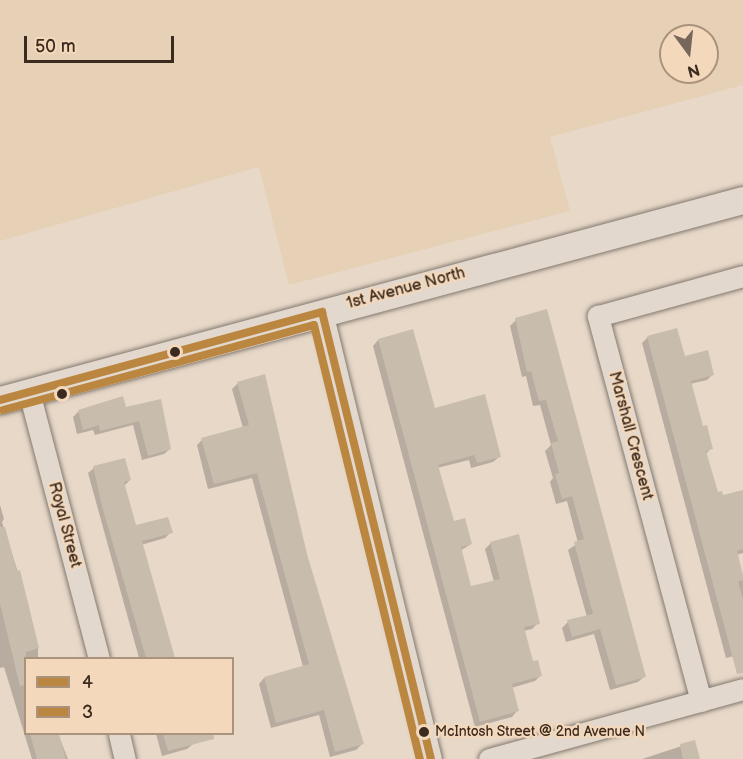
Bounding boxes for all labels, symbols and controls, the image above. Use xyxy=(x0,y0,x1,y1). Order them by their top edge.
scale bar xyxy=(27,24,177,62)
north arrow xyxy=(659,24,719,84)
text: 50 m xyxy=(35,36,76,57)
text: N xyxy=(685,59,702,81)
street label: 1st Avenue North xyxy=(345,264,467,314)
unlabelled marker xyxy=(169,346,181,358)
street label: Marshall Crescent xyxy=(604,370,656,502)
unlabelled marker xyxy=(56,388,68,400)
street label: Royal Street xyxy=(43,480,85,570)
legend xyxy=(24,657,234,735)
text: 4 xyxy=(82,672,93,693)
text: 3 xyxy=(82,702,93,723)
place label: McIntosh Street @ 2nd Avenue N xyxy=(435,724,645,740)
marker: McIntosh Street @ 2nd Avenue N xyxy=(418,726,430,738)

